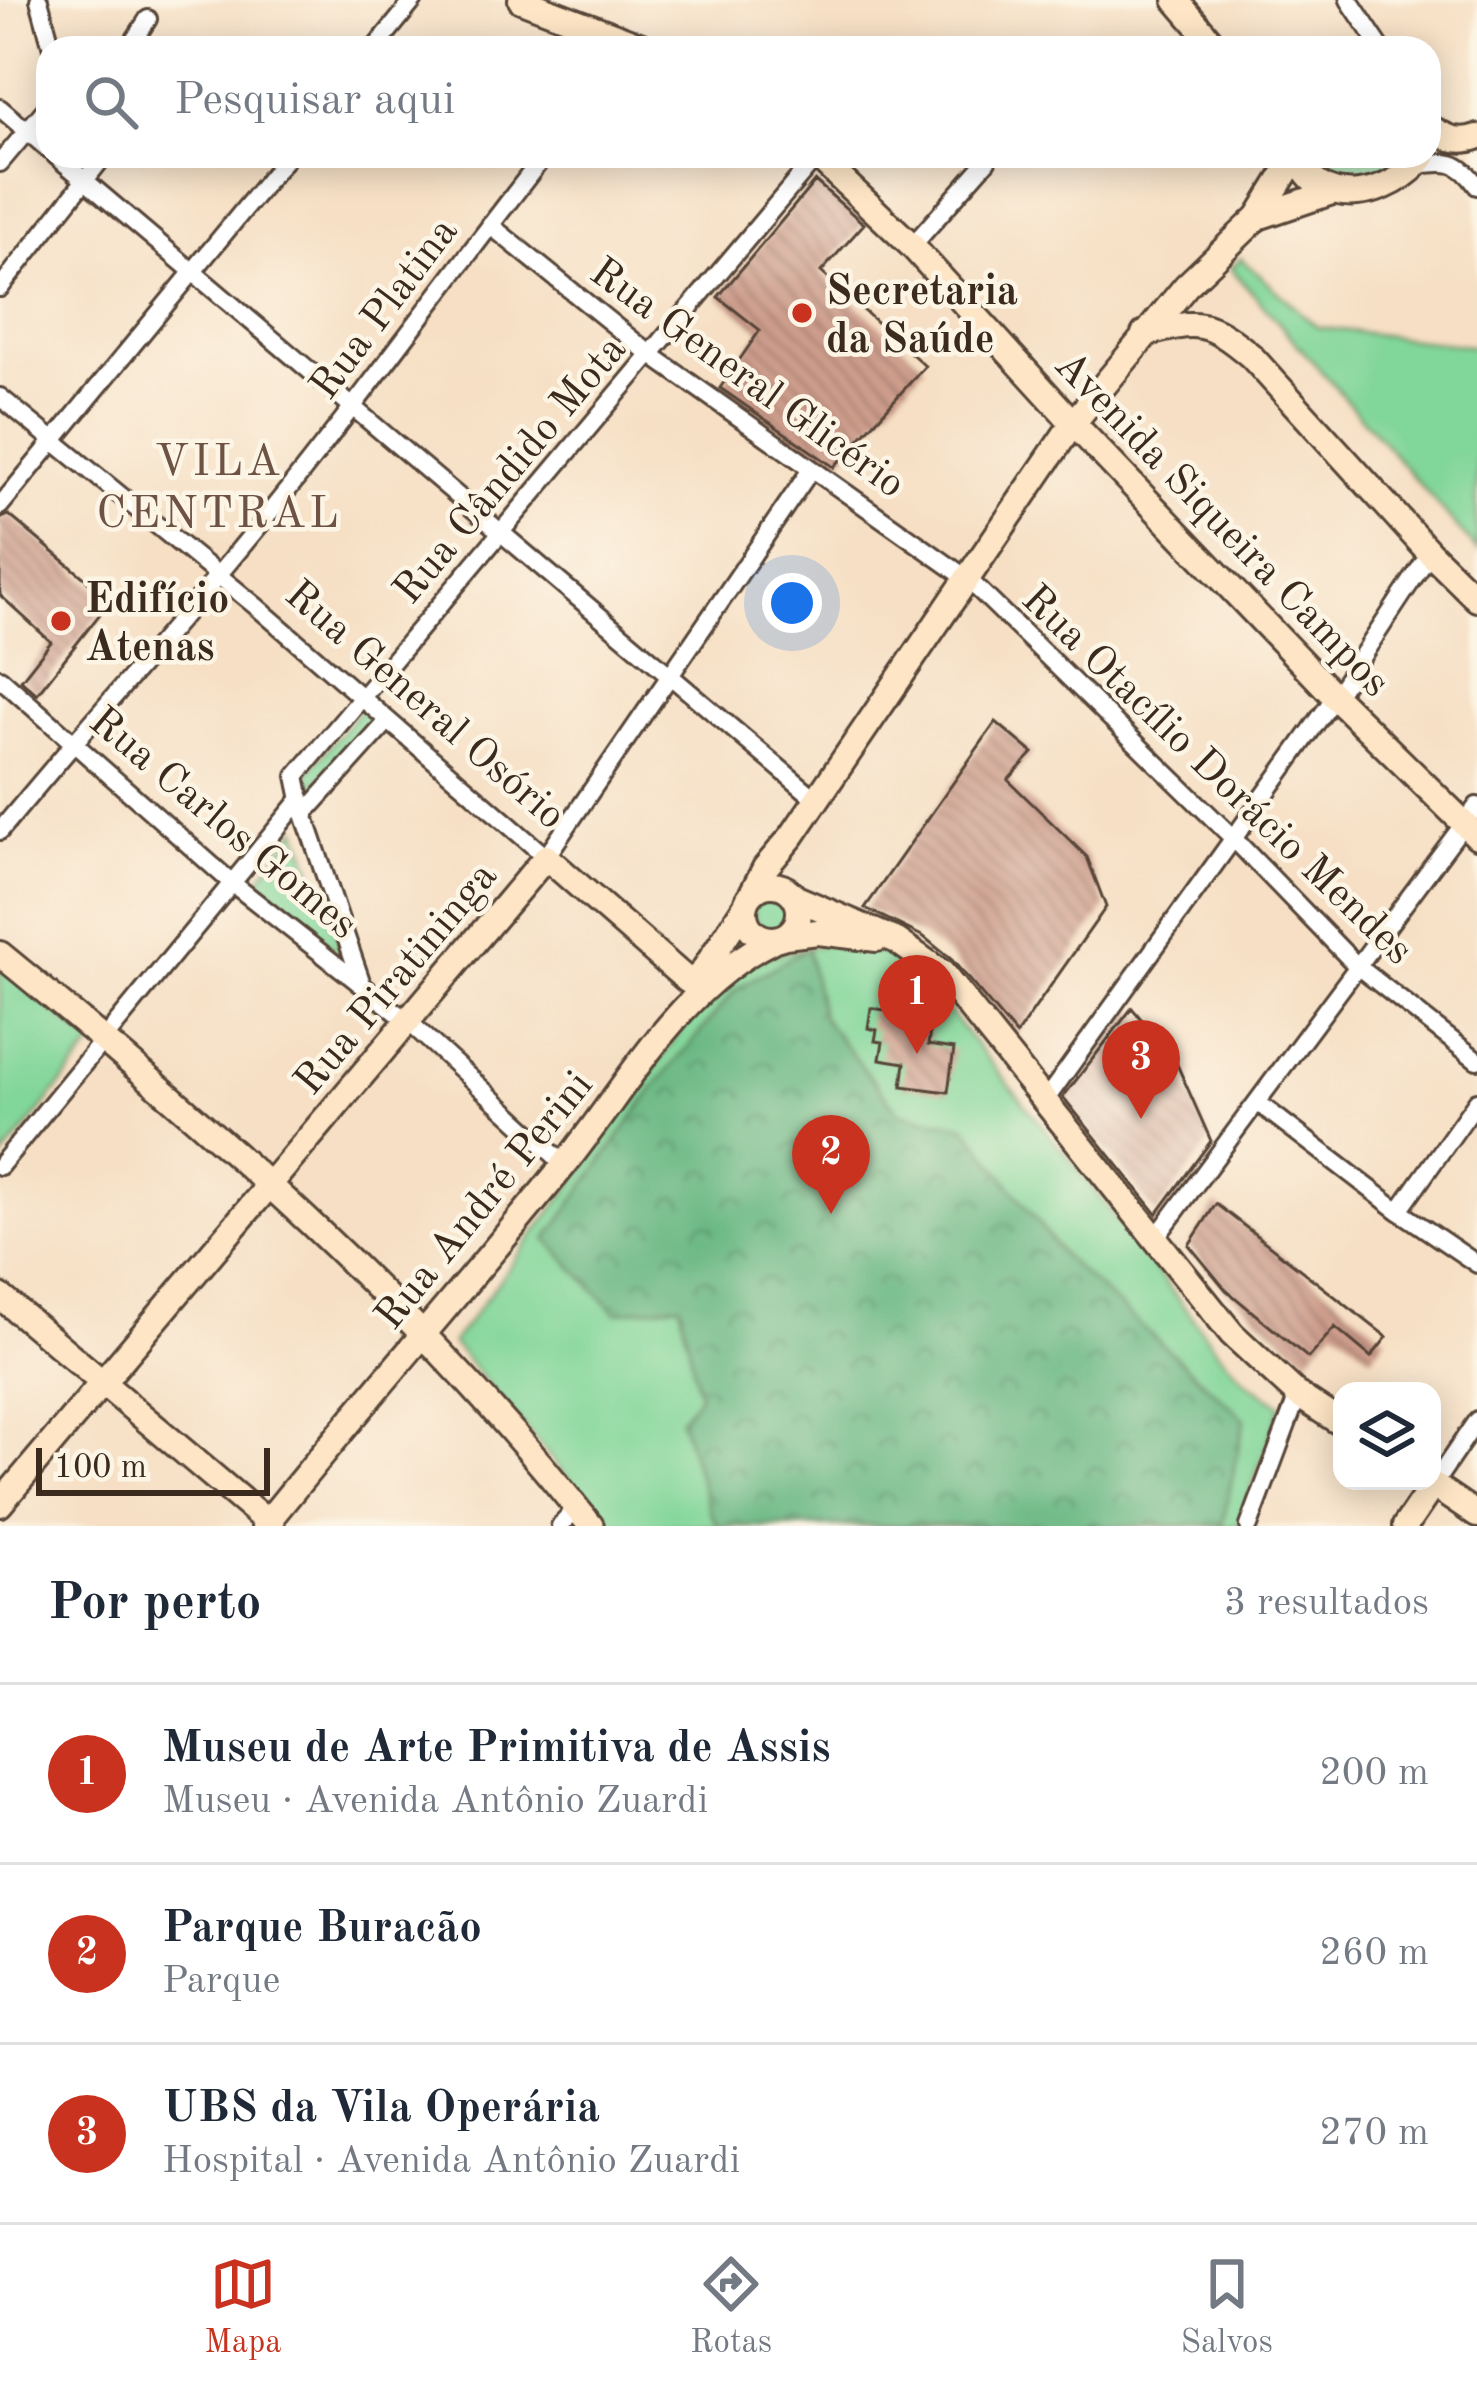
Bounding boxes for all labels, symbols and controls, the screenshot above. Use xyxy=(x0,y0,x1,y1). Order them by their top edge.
search box xyxy=(36,36,1441,168)
icon: search xyxy=(78,69,144,135)
text: Pesquisar aqui xyxy=(174,79,455,124)
street label: Rua Platina xyxy=(304,211,467,408)
street label: Rua General Glicério xyxy=(582,251,912,507)
place label: Secretaria da Saúde xyxy=(826,272,1018,362)
marker: Secretaria da Saúde xyxy=(789,300,815,326)
street label: Rua Cândido Mota xyxy=(387,328,635,613)
street label: Avenida Siqueira Campos xyxy=(1046,344,1397,705)
district label: VILA CENTRAL xyxy=(96,441,342,538)
your location xyxy=(762,573,822,633)
street label: Rua General Osório xyxy=(276,574,572,838)
street label: Rua Otacílio Dorácio Mendes xyxy=(1013,578,1420,973)
place label: Edifício Atenas xyxy=(85,580,229,670)
marker: Edifício Atenas xyxy=(48,608,74,634)
street label: Rua Carlos Gomes xyxy=(81,700,364,948)
street label: Rua Piratininga xyxy=(288,855,506,1104)
pin: 1 xyxy=(878,955,956,1054)
pin: 3 xyxy=(1102,1020,1180,1119)
street label: Rua André Perini xyxy=(369,1065,602,1338)
pin: 2 xyxy=(792,1115,870,1214)
map controls xyxy=(1333,1382,1441,1490)
button: layers xyxy=(1333,1382,1441,1490)
scale bar xyxy=(36,1442,270,1495)
text: 100 m xyxy=(54,1452,147,1485)
text: Por perto xyxy=(48,1579,262,1630)
text: 3 resultados xyxy=(1224,1584,1429,1623)
text: Museu de Arte Primitiva de Assis xyxy=(162,1727,831,1772)
text: 1 xyxy=(76,1754,98,1793)
text: 200 m xyxy=(1319,1754,1429,1793)
text: Museu · Avenida Antônio Zuardi xyxy=(162,1782,708,1821)
text: Parque Buracão xyxy=(162,1907,482,1952)
text: 2 xyxy=(76,1934,98,1973)
text: 260 m xyxy=(1319,1934,1429,1973)
text: Parque xyxy=(162,1962,280,2001)
text: UBS da Vila Operária xyxy=(162,2087,600,2132)
text: 3 xyxy=(76,2114,98,2153)
text: 270 m xyxy=(1319,2114,1429,2153)
text: Hospital · Avenida Antônio Zuardi xyxy=(162,2142,740,2181)
tab: Mapa xyxy=(204,2251,282,2364)
tab: Rotas xyxy=(690,2251,772,2364)
tab: Salvos xyxy=(1181,2251,1273,2364)

